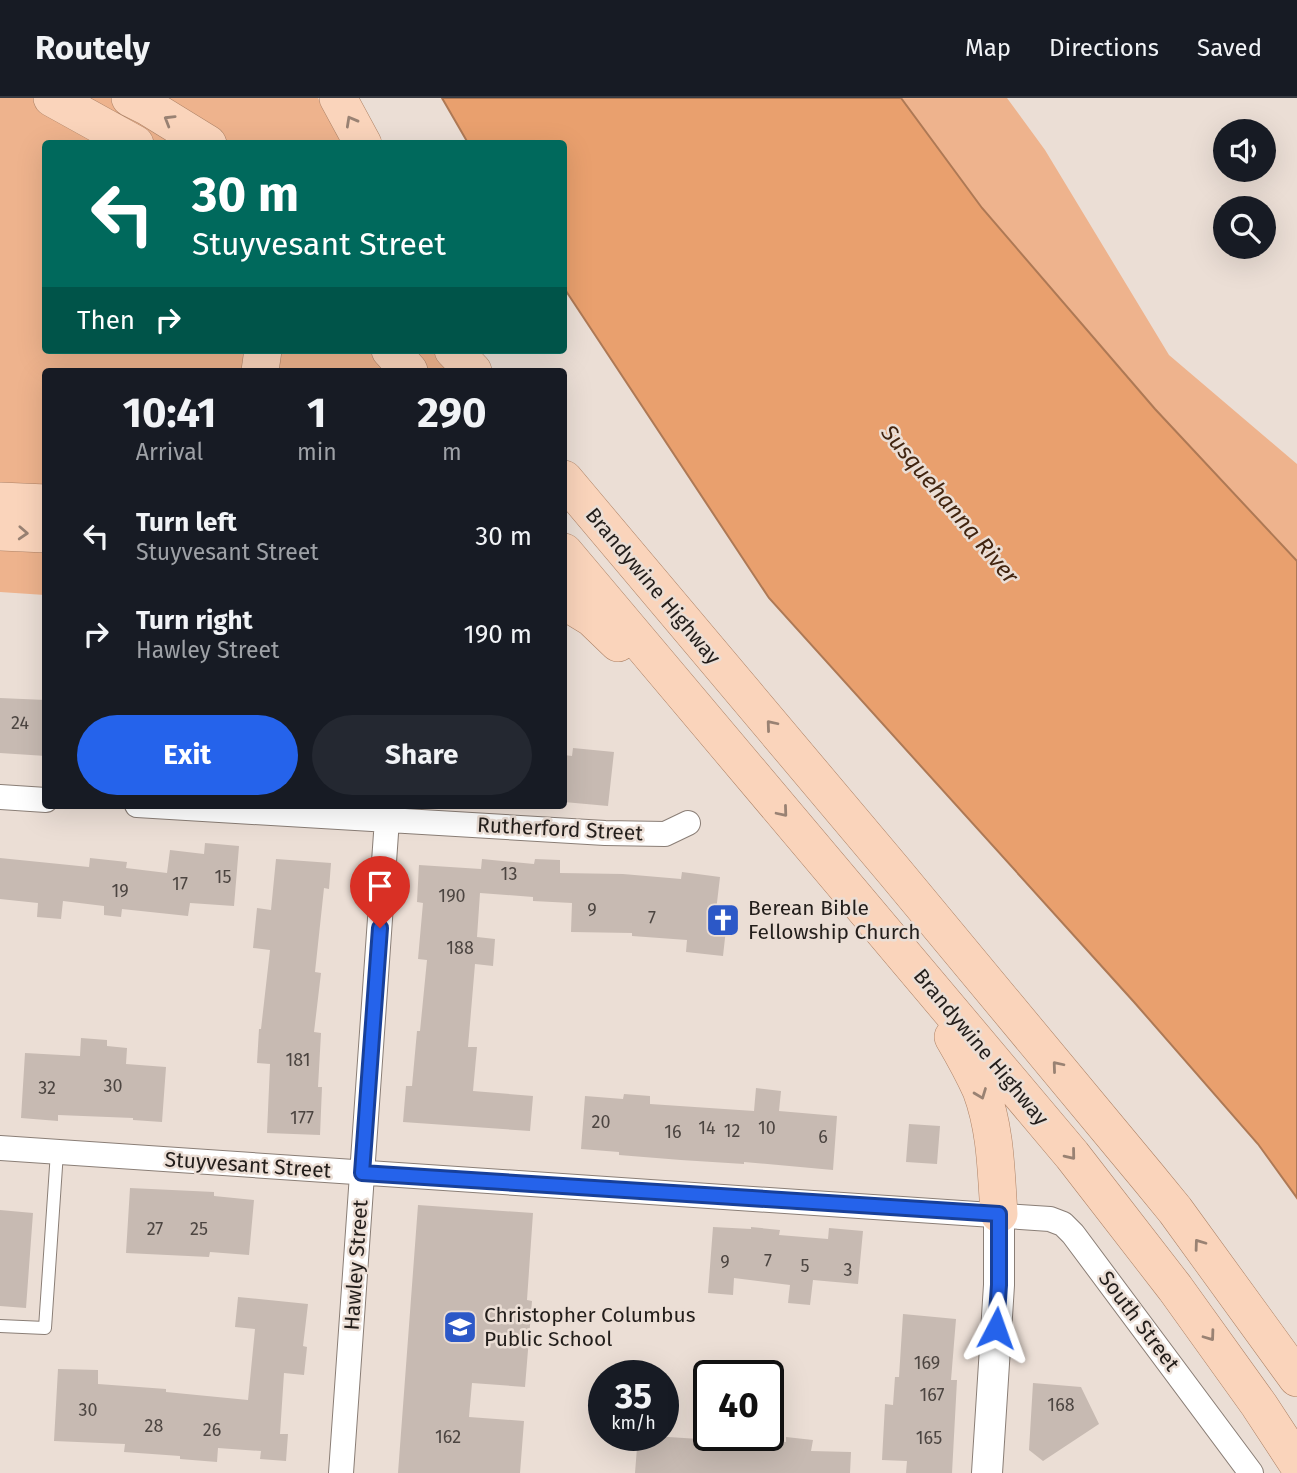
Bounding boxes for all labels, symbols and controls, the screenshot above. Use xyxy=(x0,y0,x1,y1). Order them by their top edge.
text: Routely xyxy=(35,28,150,68)
text: Map xyxy=(965,34,1011,62)
text: Directions xyxy=(1049,34,1159,62)
text: Saved xyxy=(1197,34,1262,62)
one-way arrow xyxy=(164,115,177,128)
one-way arrow xyxy=(346,115,359,128)
map controls xyxy=(1213,119,1276,259)
button: sound xyxy=(1213,119,1276,182)
text: 30 m xyxy=(192,165,299,224)
icon: left xyxy=(77,168,168,259)
button: search xyxy=(1213,196,1276,259)
text: Stuyvesant Street xyxy=(192,225,446,263)
icon: right xyxy=(149,301,187,339)
text: Then xyxy=(77,305,135,336)
text: 10:41 xyxy=(122,388,217,438)
text: 1 xyxy=(307,388,327,438)
text: 290 xyxy=(417,388,487,438)
water label: Susquehanna River xyxy=(875,418,1025,590)
text: Arrival xyxy=(136,438,203,466)
text: min xyxy=(297,438,337,466)
text: m xyxy=(442,438,462,466)
street label: Brandywine Highway xyxy=(580,502,727,670)
text: Turn left xyxy=(136,507,237,538)
icon: left xyxy=(77,517,115,555)
text: 30 m xyxy=(475,521,532,552)
one-way arrow xyxy=(18,526,29,541)
text: Stuyvesant Street xyxy=(136,538,319,566)
text: Turn right xyxy=(136,605,253,636)
icon: right xyxy=(77,615,115,653)
text: 190 m xyxy=(463,619,532,650)
text: Hawley Street xyxy=(136,636,279,664)
house number: 24 xyxy=(11,712,29,734)
button: Exit xyxy=(77,715,298,795)
button: Share xyxy=(312,715,532,795)
one-way arrow xyxy=(767,721,779,734)
one-way arrow xyxy=(775,804,787,817)
street label: Rutherford Street xyxy=(476,812,644,846)
pin xyxy=(350,856,410,928)
house number: 13 xyxy=(501,863,517,885)
house number: 15 xyxy=(215,866,231,888)
icon: arrive xyxy=(361,867,399,905)
house number: 17 xyxy=(172,873,188,895)
house number: 19 xyxy=(111,880,129,902)
house number: 190 xyxy=(438,885,466,907)
place label: Berean Bible Fellowship Church xyxy=(748,895,921,945)
house number: 9 xyxy=(587,899,597,921)
church icon: Berean Bible Fellowship Church xyxy=(704,901,742,939)
house number: 7 xyxy=(648,907,656,929)
house number: 188 xyxy=(446,937,474,959)
street label: Brandywine Highway xyxy=(908,963,1055,1131)
house number: 181 xyxy=(286,1049,310,1071)
one-way arrow xyxy=(1053,1062,1065,1075)
house number: 30 xyxy=(103,1075,123,1097)
house number: 32 xyxy=(38,1077,56,1099)
one-way arrow xyxy=(973,1087,987,1099)
house number: 177 xyxy=(290,1107,314,1129)
house number: 20 xyxy=(592,1111,610,1133)
house number: 14 xyxy=(698,1117,716,1139)
house number: 10 xyxy=(758,1117,776,1139)
house number: 12 xyxy=(724,1120,740,1142)
house number: 16 xyxy=(664,1121,682,1143)
house number: 6 xyxy=(818,1126,828,1148)
street label: Stuyvesant Street xyxy=(164,1146,332,1184)
one-way arrow xyxy=(1063,1148,1076,1160)
street label: Hawley Street xyxy=(338,1198,374,1331)
house number: 27 xyxy=(147,1218,163,1240)
house number: 25 xyxy=(190,1218,208,1240)
one-way arrow xyxy=(1195,1239,1208,1252)
house number: 7 xyxy=(764,1250,772,1272)
house number: 9 xyxy=(720,1251,730,1273)
house number: 5 xyxy=(800,1255,810,1277)
house number: 3 xyxy=(844,1259,852,1281)
street label: South Street xyxy=(1093,1266,1185,1376)
position arrow xyxy=(959,1291,1033,1365)
place label: Christopher Columbus Public School xyxy=(484,1302,696,1352)
school or university icon: Christopher Columbus Public School xyxy=(441,1308,479,1346)
one-way arrow xyxy=(1202,1328,1214,1341)
house number: 169 xyxy=(914,1352,940,1374)
speed limit sign: 40 xyxy=(693,1360,784,1451)
text: 35 xyxy=(615,1375,652,1417)
house number: 167 xyxy=(920,1384,944,1406)
house number: 168 xyxy=(1047,1394,1075,1416)
house number: 30 xyxy=(78,1399,98,1421)
text: km/h xyxy=(611,1412,656,1434)
house number: 28 xyxy=(145,1415,163,1437)
house number: 26 xyxy=(203,1419,221,1441)
house number: 162 xyxy=(435,1426,461,1448)
house number: 165 xyxy=(916,1427,942,1449)

